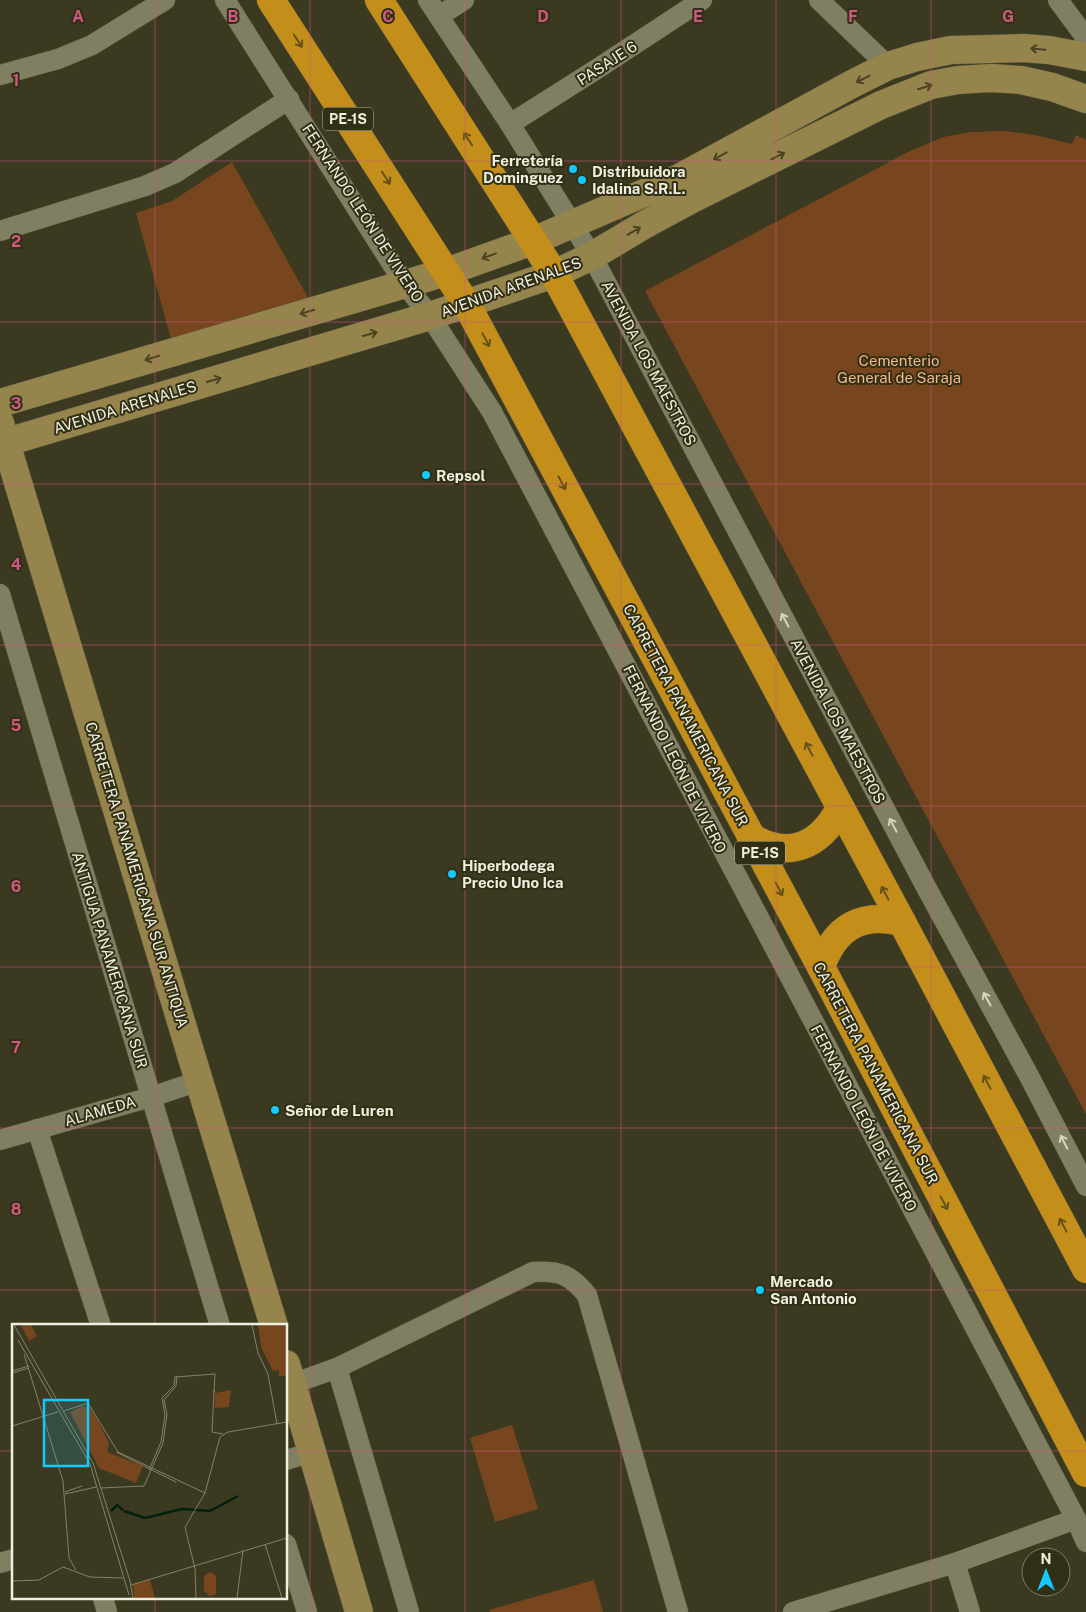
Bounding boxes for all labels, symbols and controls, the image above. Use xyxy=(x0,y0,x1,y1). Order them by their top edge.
text: A xyxy=(72,7,84,26)
text: B xyxy=(228,7,239,26)
text: C xyxy=(382,7,394,26)
text: D xyxy=(537,7,549,26)
text: E xyxy=(693,7,703,26)
text: F xyxy=(848,7,858,26)
text: G xyxy=(1002,7,1014,26)
one-way arrow xyxy=(292,34,303,48)
street label: PASAJE 6 xyxy=(574,37,640,89)
one-way arrow xyxy=(1030,44,1046,54)
text: 1 xyxy=(13,71,19,90)
one-way arrow xyxy=(856,74,871,84)
one-way arrow xyxy=(917,82,933,92)
road number: PE-1S xyxy=(323,108,373,130)
street label: FERNANDO LEÓN DE VIVERO xyxy=(299,120,428,305)
one-way arrow xyxy=(462,132,473,146)
one-way arrow xyxy=(713,151,728,161)
one-way arrow xyxy=(770,151,785,160)
place label: Ferretería Dominguez xyxy=(483,152,563,186)
marker: Ferretería Dominguez xyxy=(567,163,579,175)
place label: Distribuidora Idalina S.R.L. xyxy=(592,163,685,197)
one-way arrow xyxy=(381,170,391,184)
marker: Distribuidora Idalina S.R.L. xyxy=(576,174,588,186)
one-way arrow xyxy=(627,225,641,236)
text: 2 xyxy=(11,232,21,251)
one-way arrow xyxy=(482,252,498,261)
street label: AVENIDA ARENALES xyxy=(438,254,584,320)
street label: AVENIDA LOS MAESTROS xyxy=(598,278,700,448)
one-way arrow xyxy=(300,308,316,318)
one-way arrow xyxy=(362,328,378,338)
one-way arrow xyxy=(481,332,491,346)
park label: Cementerio General de Saraja xyxy=(837,352,961,386)
one-way arrow xyxy=(144,354,160,364)
one-way arrow xyxy=(206,374,222,384)
street label: AVENIDA ARENALES xyxy=(52,377,198,437)
text: 3 xyxy=(11,394,21,413)
place label: Repsol xyxy=(436,467,485,484)
marker: Repsol xyxy=(420,469,432,481)
one-way arrow xyxy=(558,475,567,490)
text: 4 xyxy=(11,555,22,574)
street label: CARRETERA PANAMERICANA SUR xyxy=(620,601,752,829)
one-way arrow xyxy=(779,613,789,627)
street label: AVENIDA LOS MAESTROS xyxy=(787,636,889,806)
street label: FERNANDO LEÓN DE VIVERO xyxy=(620,662,731,856)
text: 5 xyxy=(11,716,22,735)
street label: CARRETERA PANAMERICANA SUR ANTIQUA xyxy=(82,720,192,1030)
one-way arrow xyxy=(803,743,813,757)
one-way arrow xyxy=(888,818,897,833)
road number: PE-1S xyxy=(735,841,785,864)
street label: ANTIGUA PANAMERICANA SUR xyxy=(69,850,151,1070)
place label: Hiperbodega Precio Uno Ica xyxy=(462,857,564,891)
marker: Hiperbodega Precio Uno Ica xyxy=(446,868,458,880)
text: 6 xyxy=(11,877,21,896)
one-way arrow xyxy=(774,881,784,896)
one-way arrow xyxy=(880,885,890,900)
street label: CARRETERA PANAMERICANA SUR xyxy=(810,959,942,1187)
one-way arrow xyxy=(982,992,992,1007)
street label: FERNANDO LEÓN DE VIVERO xyxy=(808,1021,921,1214)
text: 7 xyxy=(11,1038,21,1057)
one-way arrow xyxy=(982,1075,991,1090)
street label: ALAMEDA xyxy=(62,1093,138,1129)
place label: Señor de Luren xyxy=(285,1102,394,1119)
marker: Señor de Luren xyxy=(269,1104,281,1116)
one-way arrow xyxy=(1059,1135,1069,1150)
one-way arrow xyxy=(940,1195,950,1210)
text: 8 xyxy=(11,1200,22,1219)
one-way arrow xyxy=(1058,1219,1068,1233)
place label: Mercado San Antonio xyxy=(770,1273,857,1307)
marker: Mercado San Antonio xyxy=(754,1284,766,1296)
inset map xyxy=(12,1324,288,1600)
north arrow xyxy=(1021,1547,1071,1597)
text: N xyxy=(1041,1551,1051,1567)

